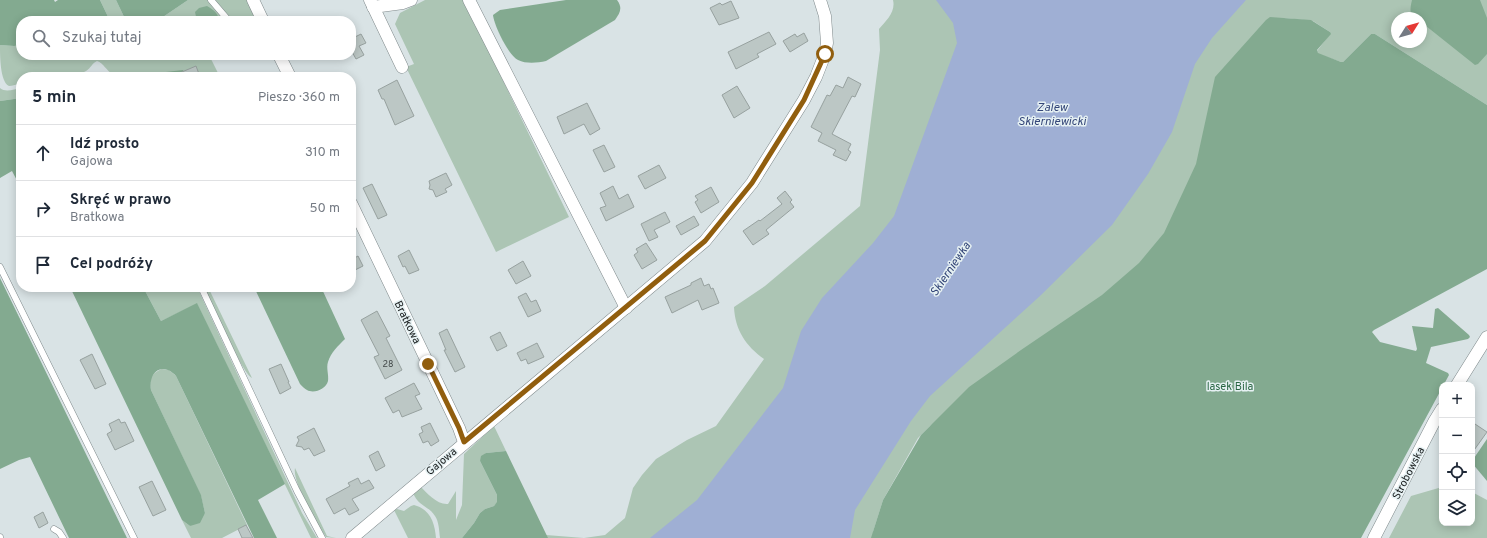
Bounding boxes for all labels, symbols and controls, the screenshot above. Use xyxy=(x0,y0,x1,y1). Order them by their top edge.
north arrow xyxy=(1391,12,1427,48)
search box xyxy=(16,16,356,60)
icon: search xyxy=(30,27,52,49)
text: Szukaj tutaj xyxy=(62,29,142,48)
route start xyxy=(816,45,834,63)
text: 5 min xyxy=(32,87,76,109)
text: Pieszo · 360 m xyxy=(258,90,340,106)
water label: Zalew Skierniewicki xyxy=(1018,100,1087,130)
text: Idź prosto xyxy=(70,135,139,154)
icon: ahead xyxy=(32,142,54,164)
text: 310 m xyxy=(305,145,340,161)
text: Gajowa xyxy=(70,154,113,170)
text: Skręć w prawo xyxy=(70,191,171,210)
icon: right xyxy=(32,198,54,220)
text: 50 m xyxy=(310,201,340,217)
text: Bratkowa xyxy=(70,210,124,226)
water label: Skierniewka xyxy=(927,239,975,300)
icon: arrive xyxy=(32,254,54,276)
text: Cel podróży xyxy=(70,255,153,274)
street label: Bratkowa xyxy=(391,299,424,346)
route end xyxy=(419,355,437,373)
house number: 28 xyxy=(382,359,394,370)
park label: lasek Bila xyxy=(1207,380,1254,394)
map controls xyxy=(1439,382,1475,526)
button: + xyxy=(1439,382,1475,418)
button: − xyxy=(1439,418,1475,454)
street label: Gajowa xyxy=(423,445,460,479)
street label: Strobowska xyxy=(1390,445,1428,502)
button: locate xyxy=(1439,454,1475,490)
button: layers xyxy=(1439,490,1475,526)

